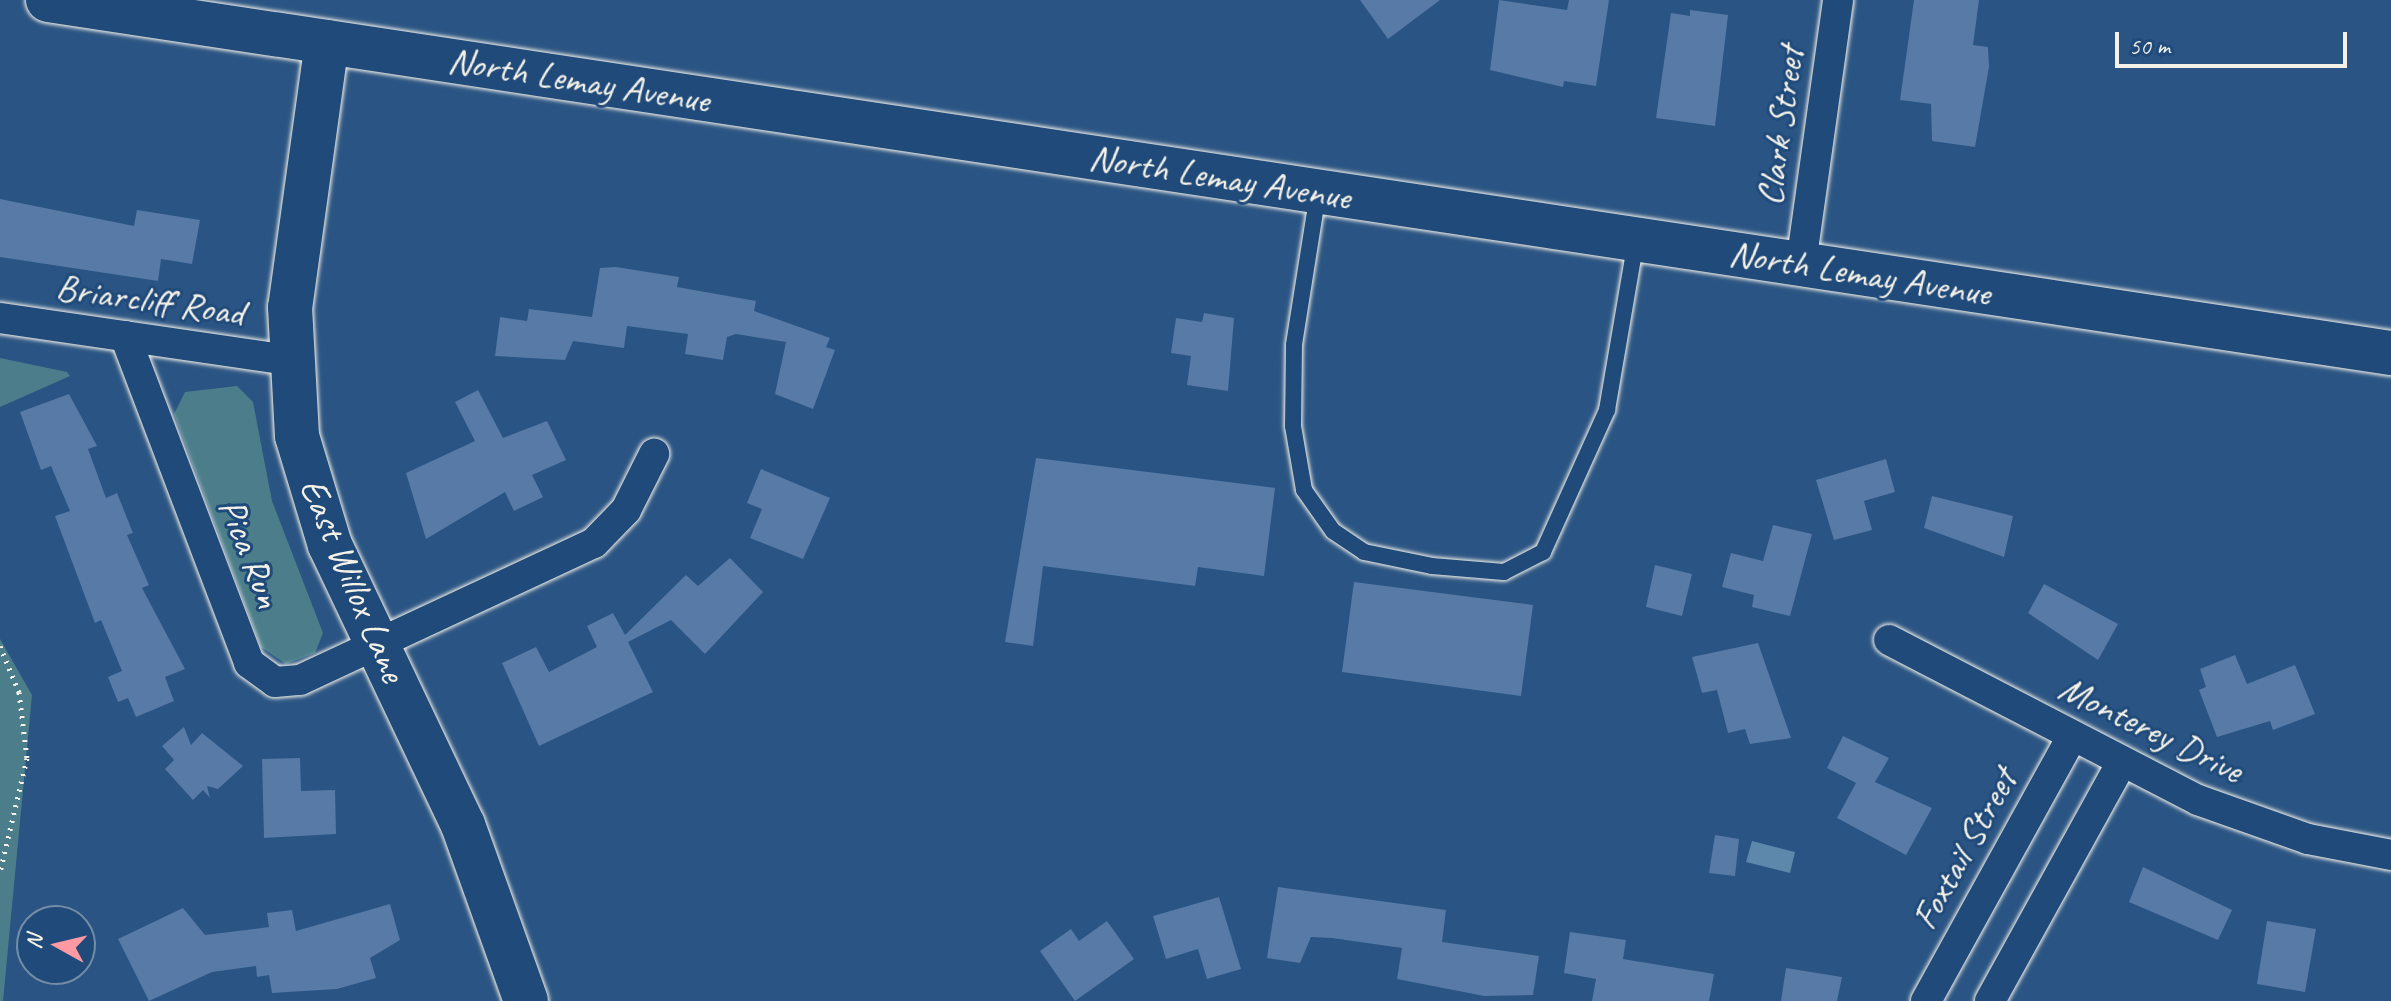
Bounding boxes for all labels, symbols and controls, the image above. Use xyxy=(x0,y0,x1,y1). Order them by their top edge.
scale bar xyxy=(2119,16,2351,66)
text: 50 m xyxy=(2129,31,2170,61)
street label: North Lemay Avenue xyxy=(445,37,713,123)
street label: Clark Street xyxy=(1746,43,1814,209)
street label: North Lemay Avenue xyxy=(1086,134,1354,220)
street label: North Lemay Avenue xyxy=(1726,230,1994,316)
street label: Briarcliff Road xyxy=(53,264,247,336)
street label: East Willox Lane xyxy=(289,471,417,689)
street label: Pica Run xyxy=(208,492,292,614)
street label: Monterey Drive xyxy=(2051,665,2251,793)
street label: Foxtail Street xyxy=(1901,761,2027,937)
north arrow xyxy=(16,905,96,985)
text: N xyxy=(19,933,49,951)

